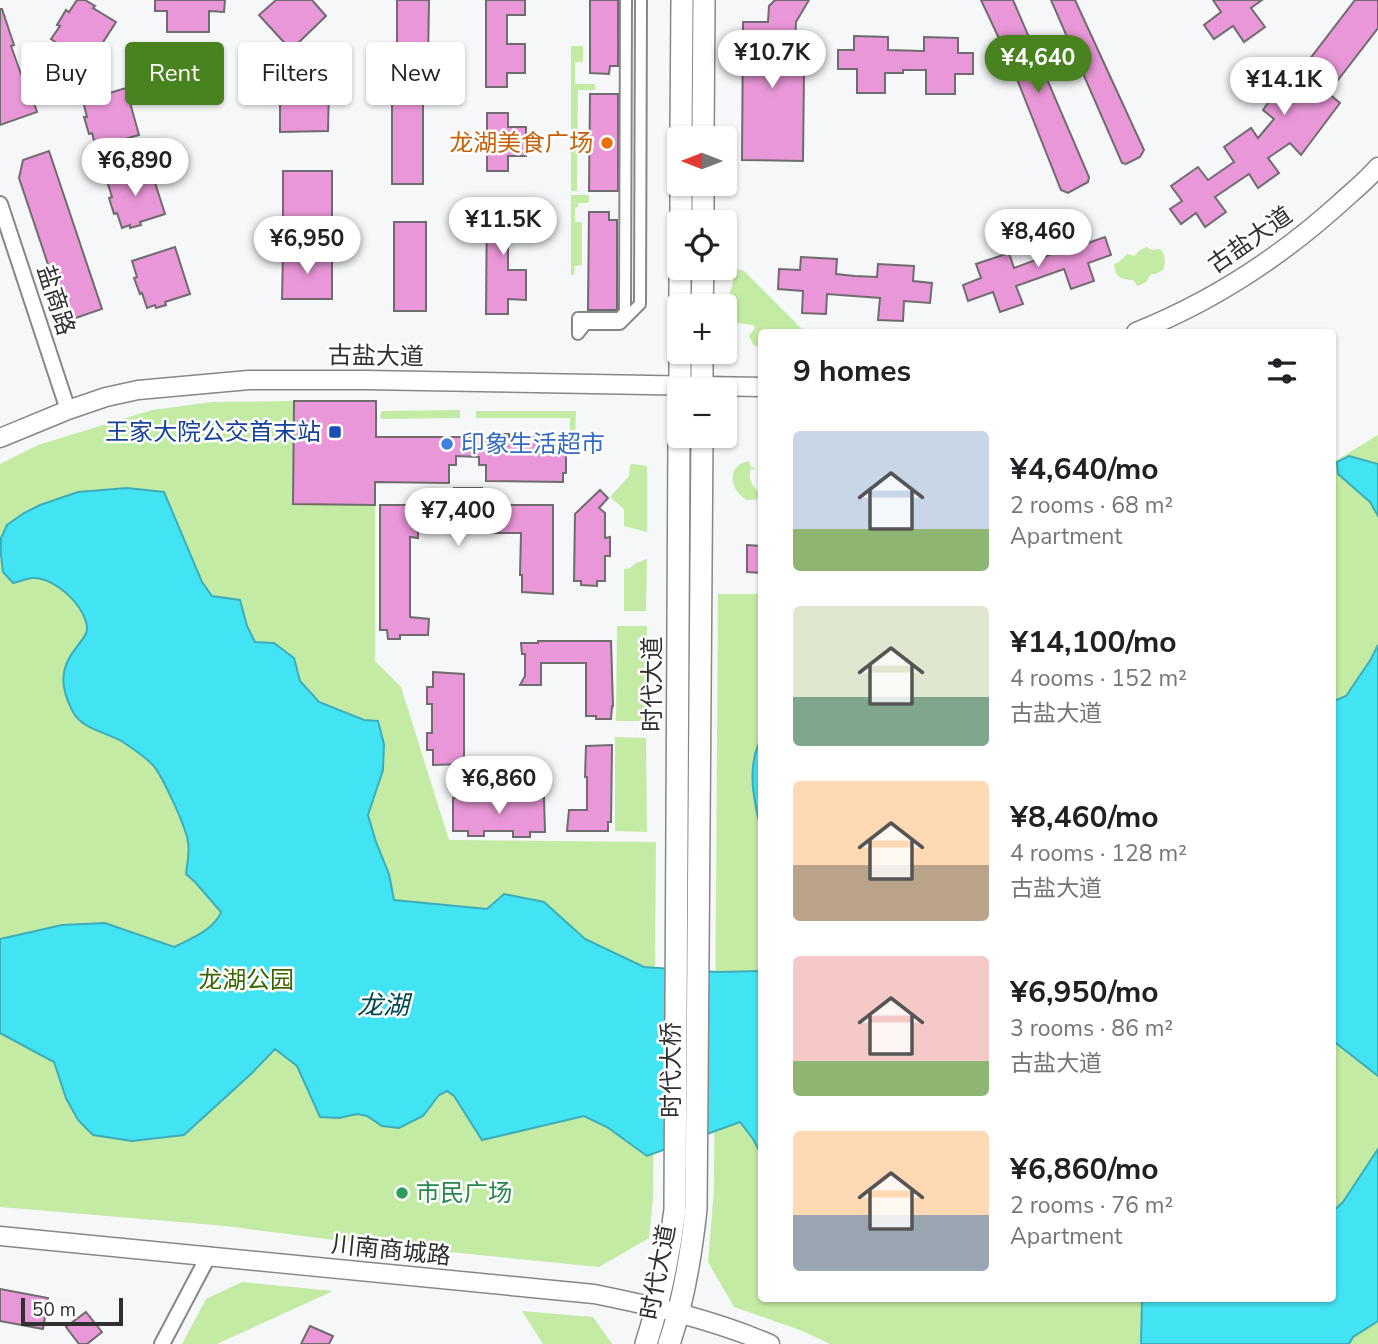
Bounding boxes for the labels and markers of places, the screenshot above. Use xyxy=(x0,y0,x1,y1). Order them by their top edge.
pin: ¥10.7K xyxy=(715,31,829,90)
pin: ¥4,640 xyxy=(981,36,1095,95)
pin: ¥14.1K xyxy=(1227,58,1341,117)
place label: 龙湖美食广场 xyxy=(449,127,593,159)
marker: 龙湖美食广场 xyxy=(599,135,615,151)
pin: ¥6,890 xyxy=(78,138,192,198)
pin: ¥11.5K xyxy=(446,198,560,257)
pin: ¥8,460 xyxy=(981,210,1095,269)
pin: ¥6,950 xyxy=(250,216,364,276)
place label: 王家大院公交首末站 xyxy=(105,416,321,448)
marker: 王家大院公交首末站 xyxy=(327,424,343,440)
place label: 印象生活超市 xyxy=(461,428,605,460)
marker: 印象生活超市 xyxy=(439,436,455,452)
pin: ¥7,400 xyxy=(401,489,515,548)
pin: ¥6,860 xyxy=(442,756,556,816)
place label: 市民广场 xyxy=(416,1177,512,1209)
marker: 市民广场 xyxy=(394,1185,410,1201)

